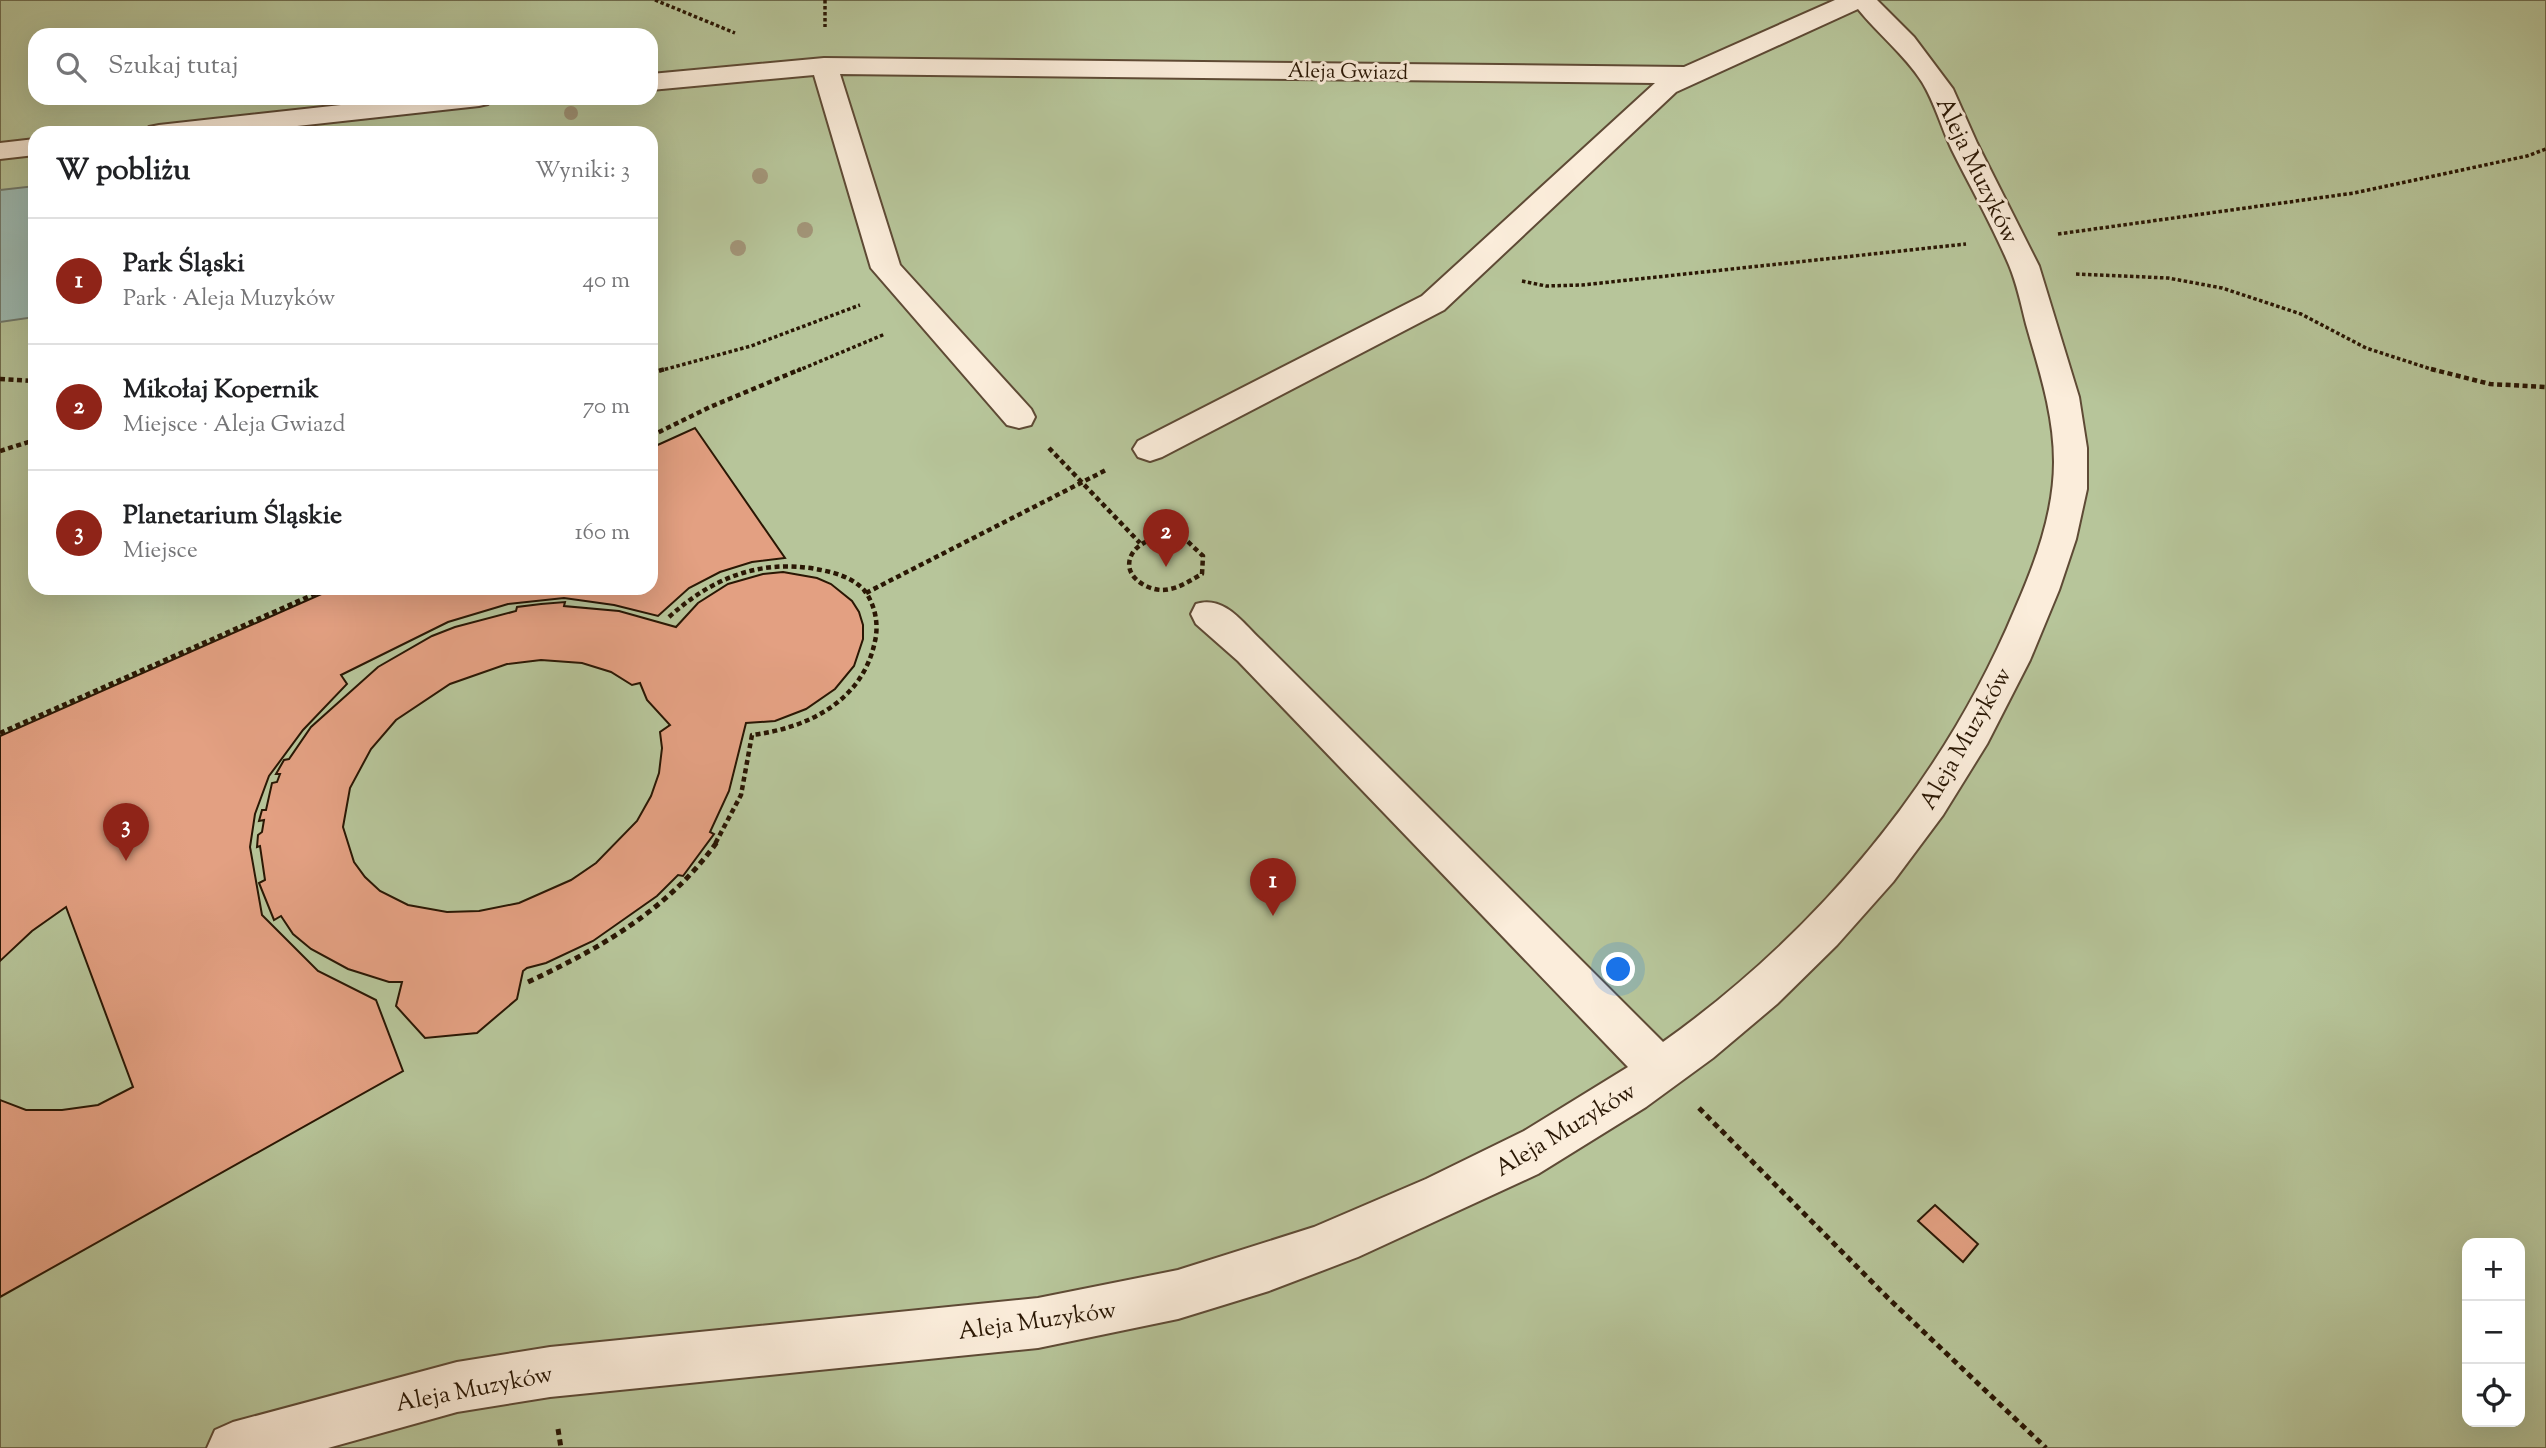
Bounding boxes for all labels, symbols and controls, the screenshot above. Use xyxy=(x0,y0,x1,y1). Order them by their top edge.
search box xyxy=(28,28,658,105)
icon: search xyxy=(52,48,90,86)
text: Szukaj tutaj xyxy=(108,48,239,85)
street label: Aleja Gwiazd xyxy=(1287,57,1409,89)
street label: Aleja Muzyków xyxy=(1926,92,2026,250)
text: W pobliżu xyxy=(56,150,190,193)
text: Wyniki: 3 xyxy=(535,155,630,188)
text: Park Śląski xyxy=(123,246,245,283)
text: 1 xyxy=(75,265,83,298)
text: 40 m xyxy=(583,265,630,298)
text: Park · Aleja Muzyków xyxy=(123,283,335,316)
text: Mikołaj Kopernik xyxy=(123,372,319,409)
text: 2 xyxy=(74,391,84,424)
text: 70 m xyxy=(583,391,630,424)
text: Miejsce · Aleja Gwiazd xyxy=(123,409,345,442)
text: Planetarium Śląskie xyxy=(123,498,342,535)
pin: 2 xyxy=(1143,509,1189,567)
text: 3 xyxy=(74,517,84,550)
text: 160 m xyxy=(575,517,630,550)
text: Miejsce xyxy=(123,535,198,568)
street label: Aleja Muzyków xyxy=(1912,662,2021,816)
pin: 3 xyxy=(103,803,149,861)
pin: 1 xyxy=(1250,858,1296,916)
your location xyxy=(1601,952,1635,986)
street label: Aleja Muzyków xyxy=(1489,1075,1643,1186)
map controls xyxy=(2462,1238,2525,1427)
button: + xyxy=(2462,1238,2525,1301)
street label: Aleja Muzyków xyxy=(956,1294,1119,1350)
button: − xyxy=(2462,1301,2525,1364)
street label: Aleja Muzyków xyxy=(393,1358,556,1422)
button: locate xyxy=(2462,1364,2525,1427)

